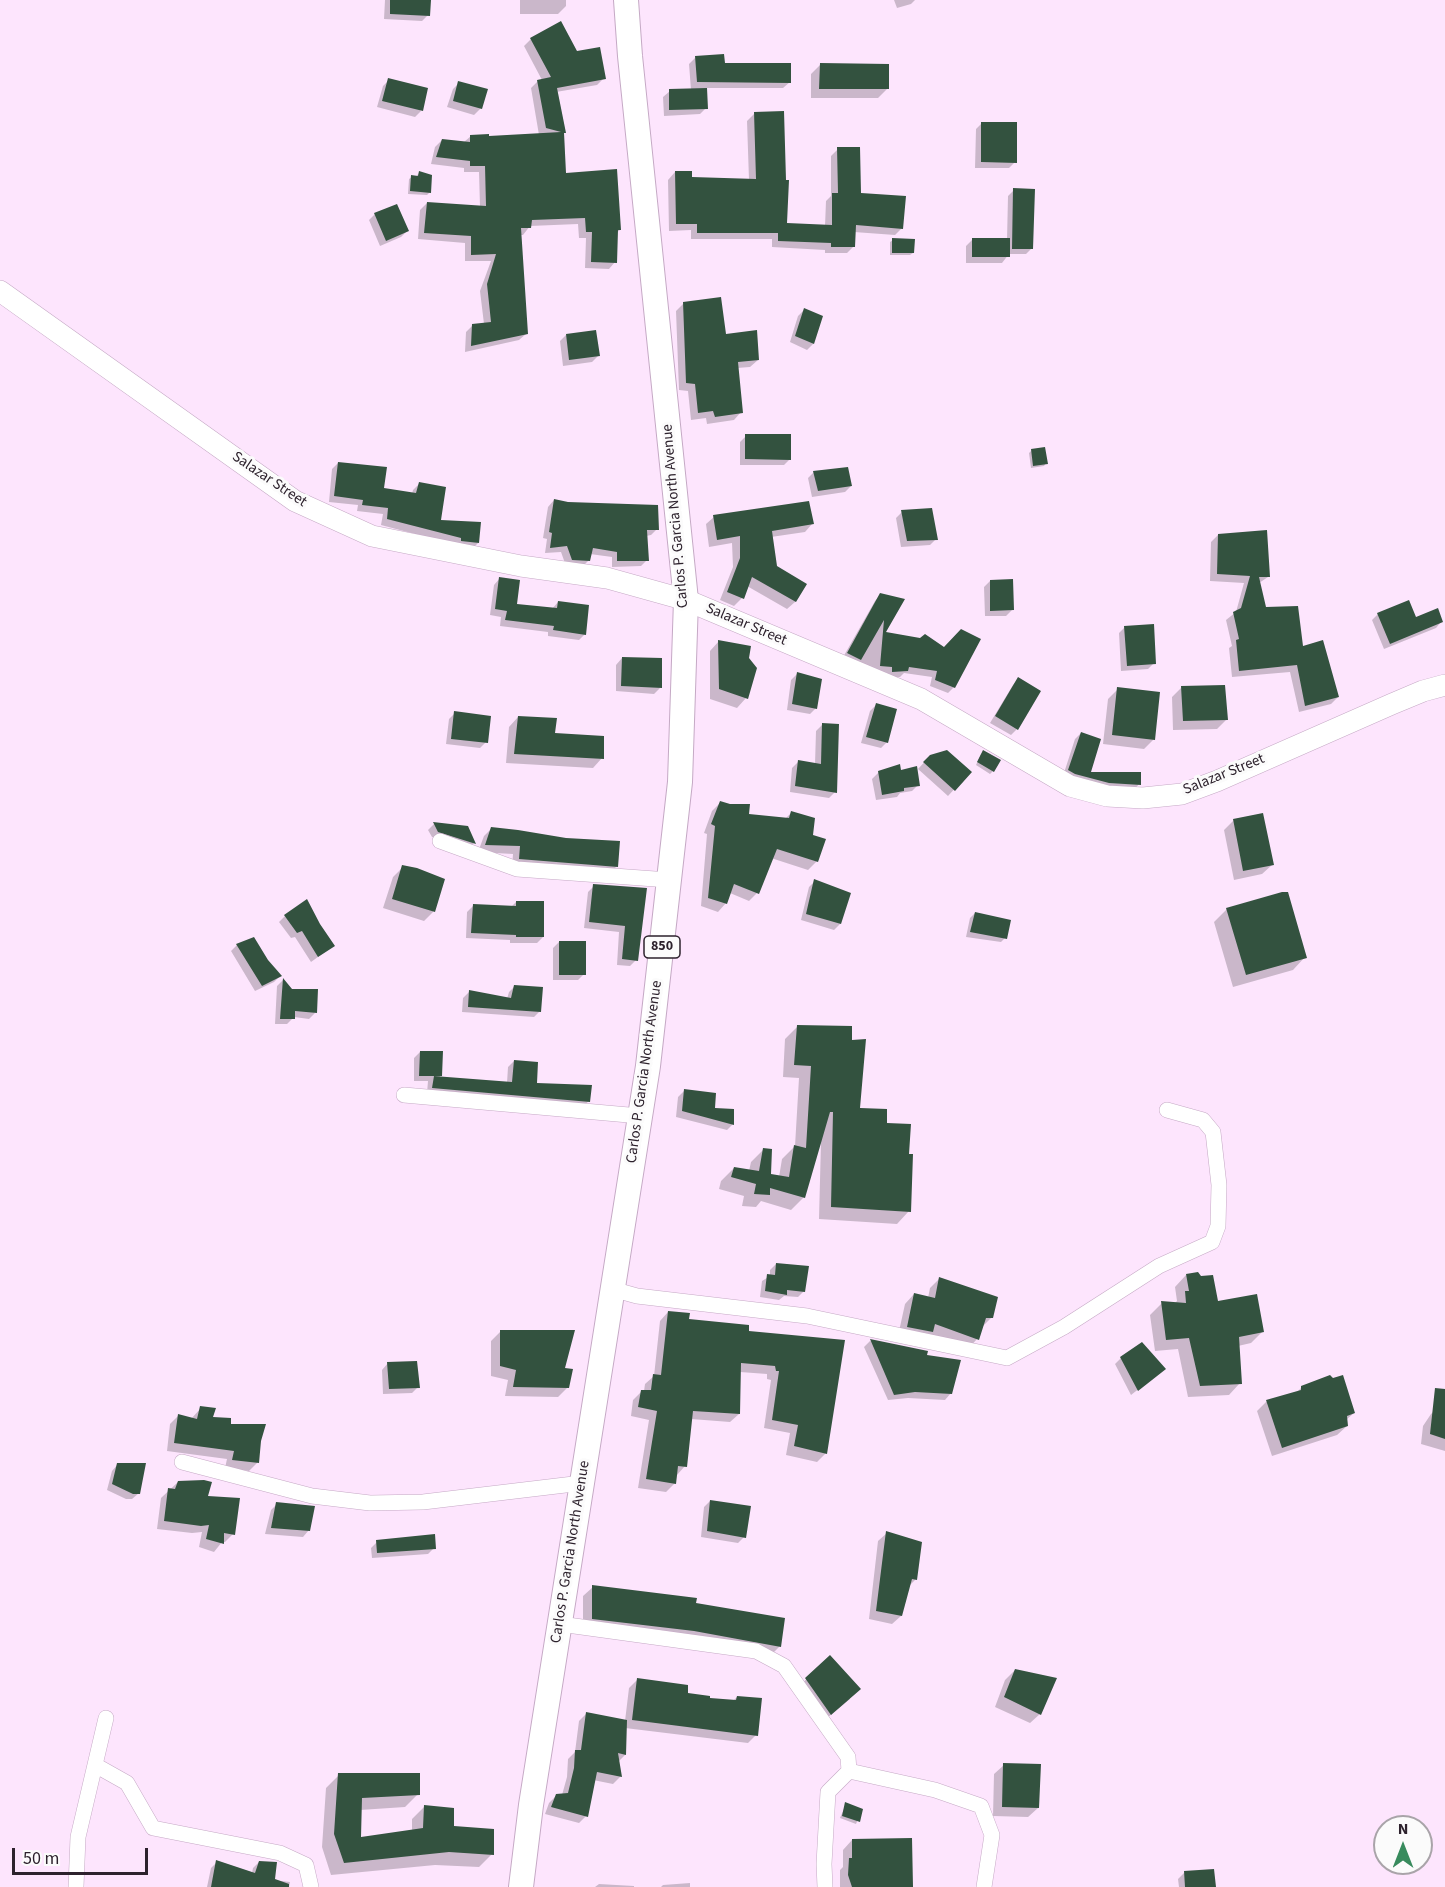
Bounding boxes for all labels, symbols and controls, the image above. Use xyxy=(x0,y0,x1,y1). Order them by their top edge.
street label: Carlos P. Garcia North Avenue xyxy=(659,423,693,609)
street label: Salazar Street xyxy=(228,448,310,512)
street label: Salazar Street xyxy=(703,600,789,650)
street label: Salazar Street xyxy=(1181,750,1267,800)
road number: 850 xyxy=(644,936,680,958)
street label: Carlos P. Garcia North Avenue xyxy=(623,979,667,1165)
street label: Carlos P. Garcia North Avenue xyxy=(548,1459,594,1645)
north arrow xyxy=(1373,1815,1433,1875)
text: N xyxy=(1398,1818,1408,1840)
scale bar xyxy=(15,1836,152,1874)
text: 50 m xyxy=(23,1846,59,1871)

